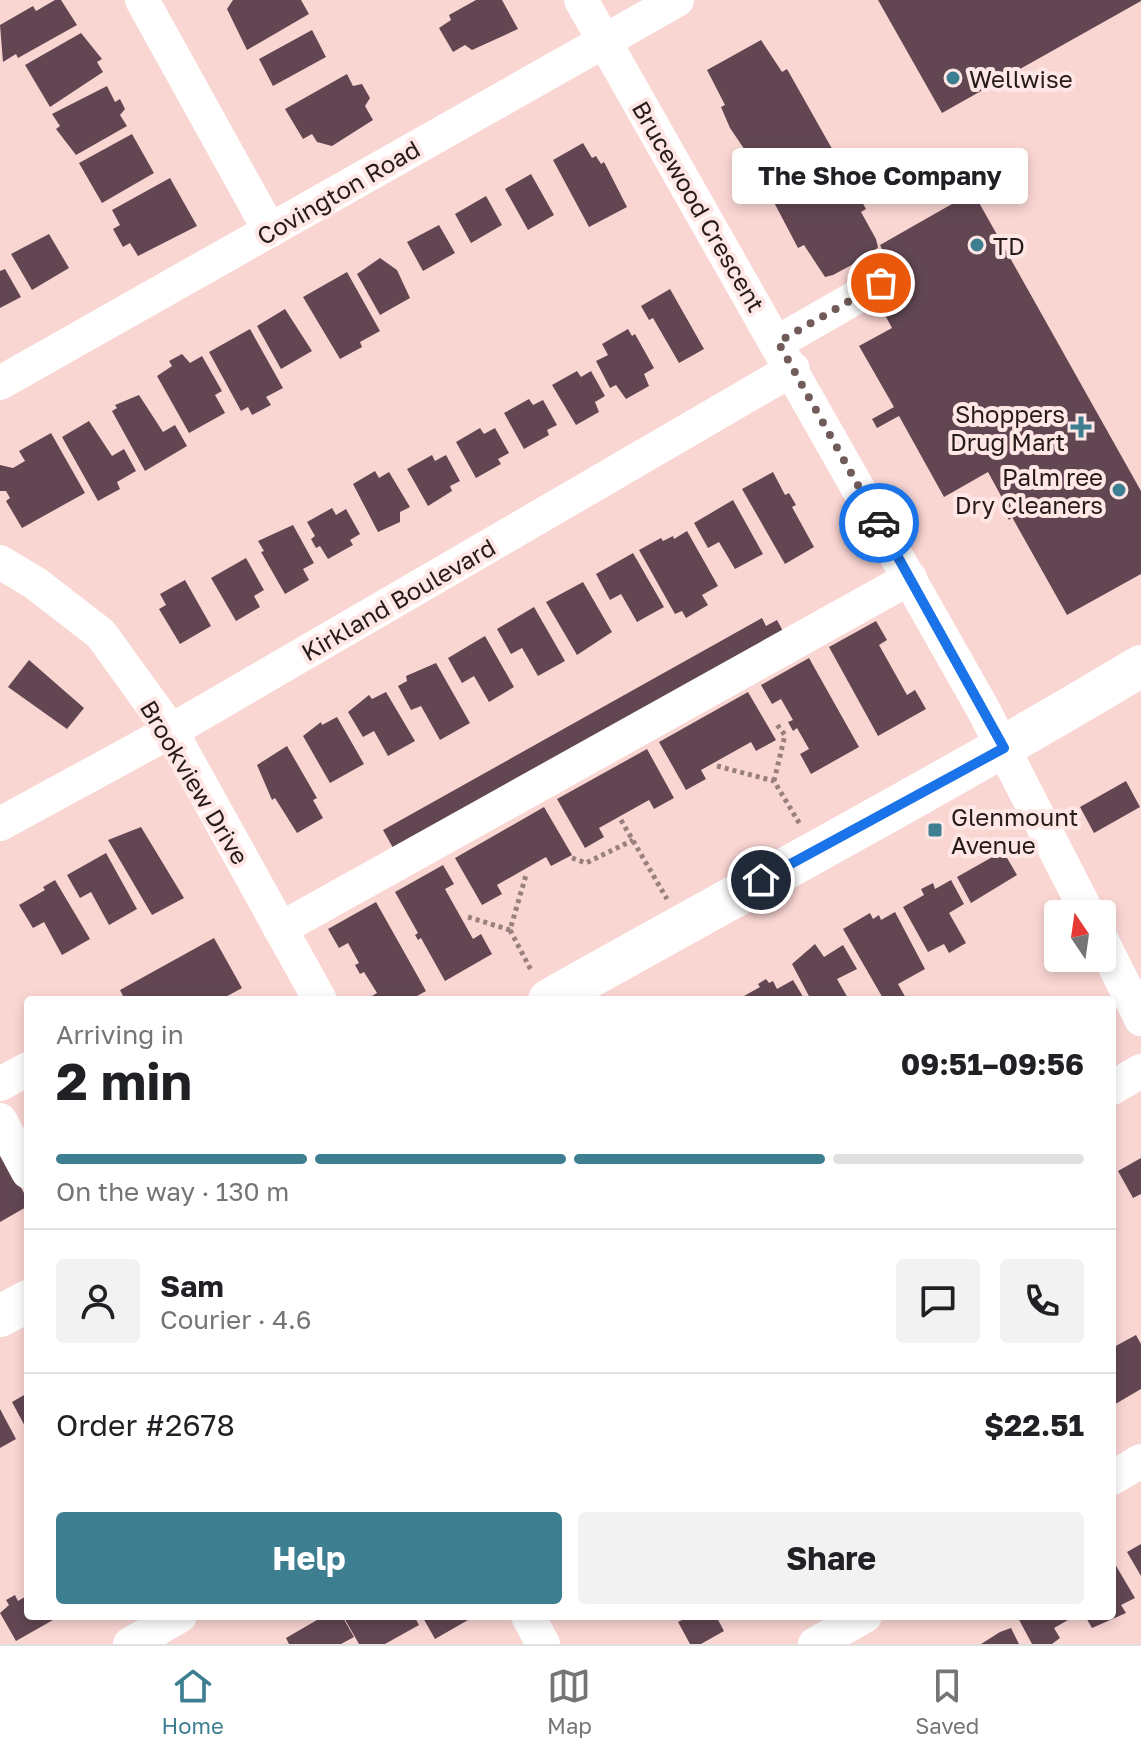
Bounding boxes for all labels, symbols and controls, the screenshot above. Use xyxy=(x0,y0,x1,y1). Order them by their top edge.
place label: Wellwise xyxy=(969,64,1073,93)
marker: Wellwise xyxy=(944,69,962,87)
street label: Brucewood Crescent xyxy=(627,95,771,317)
street label: Covington Road xyxy=(251,134,425,250)
callout: The Shoe Company xyxy=(733,147,1029,203)
text: The Shoe Company xyxy=(758,160,1002,191)
place label: TD xyxy=(993,231,1025,260)
marker: TD xyxy=(968,236,986,254)
pin xyxy=(847,249,915,317)
icon: bag xyxy=(859,261,903,305)
place label: Shoppers Drug Mart xyxy=(950,399,1065,456)
marker: Shoppers Drug Mart xyxy=(1072,418,1090,436)
place label: Palm ree Dry Cleaners xyxy=(955,462,1103,519)
marker: Palm ree Dry Cleaners xyxy=(1110,481,1128,499)
courier xyxy=(839,483,919,563)
icon: car xyxy=(857,501,901,545)
street label: Kirkland Boulevard xyxy=(296,532,500,666)
street label: Brookview Drive xyxy=(135,695,255,869)
place label: Glenmount Avenue xyxy=(951,802,1078,859)
marker: Glenmount Avenue xyxy=(926,821,944,839)
pin xyxy=(727,846,795,914)
icon: home xyxy=(739,858,783,902)
north arrow xyxy=(1044,900,1116,972)
map controls xyxy=(1044,900,1116,972)
text: Arriving in xyxy=(56,1019,184,1050)
text: 09:51–09:56 xyxy=(901,1046,1084,1082)
text: 2 min xyxy=(56,1049,192,1111)
text: On the way · 130 m xyxy=(56,1176,289,1207)
button: person xyxy=(56,1259,140,1343)
button: chat xyxy=(896,1259,980,1343)
button: phone xyxy=(1000,1259,1084,1343)
text: Sam xyxy=(160,1268,224,1304)
text: Courier · 4.6 xyxy=(160,1304,312,1335)
text: Order #2678 xyxy=(56,1407,235,1443)
text: $22.51 xyxy=(984,1407,1084,1443)
button: Help xyxy=(56,1512,562,1604)
button: Share xyxy=(578,1512,1084,1604)
tab: Home xyxy=(162,1664,224,1739)
tab: Map xyxy=(547,1664,592,1739)
tab: Saved xyxy=(915,1664,979,1739)

